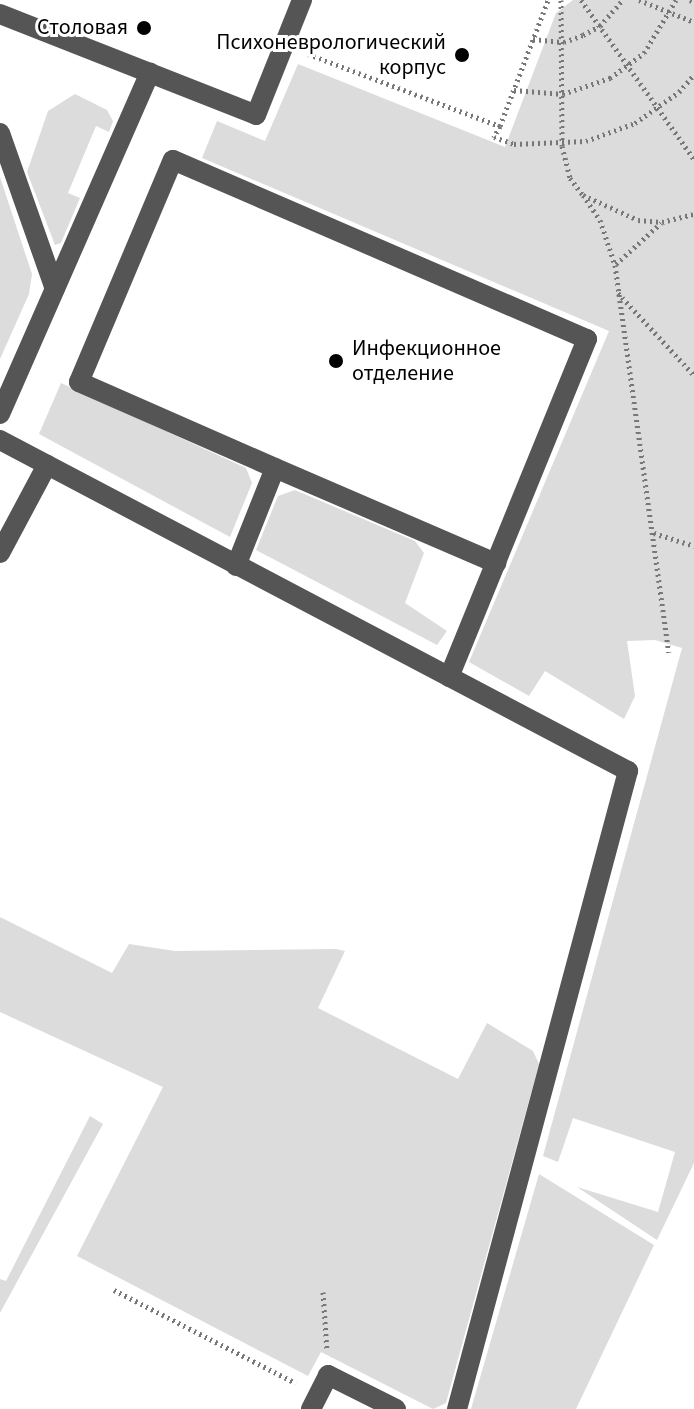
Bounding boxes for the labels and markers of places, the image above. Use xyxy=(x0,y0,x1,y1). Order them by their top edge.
place label: Столовая xyxy=(37,15,128,41)
marker: Столовая xyxy=(135,19,153,37)
place label: Психоневрологический корпус xyxy=(216,29,446,80)
marker: Психоневрологический корпус xyxy=(453,46,471,64)
place label: Инфекционное отделение xyxy=(352,335,501,386)
marker: Инфекционное отделение xyxy=(327,352,345,370)

